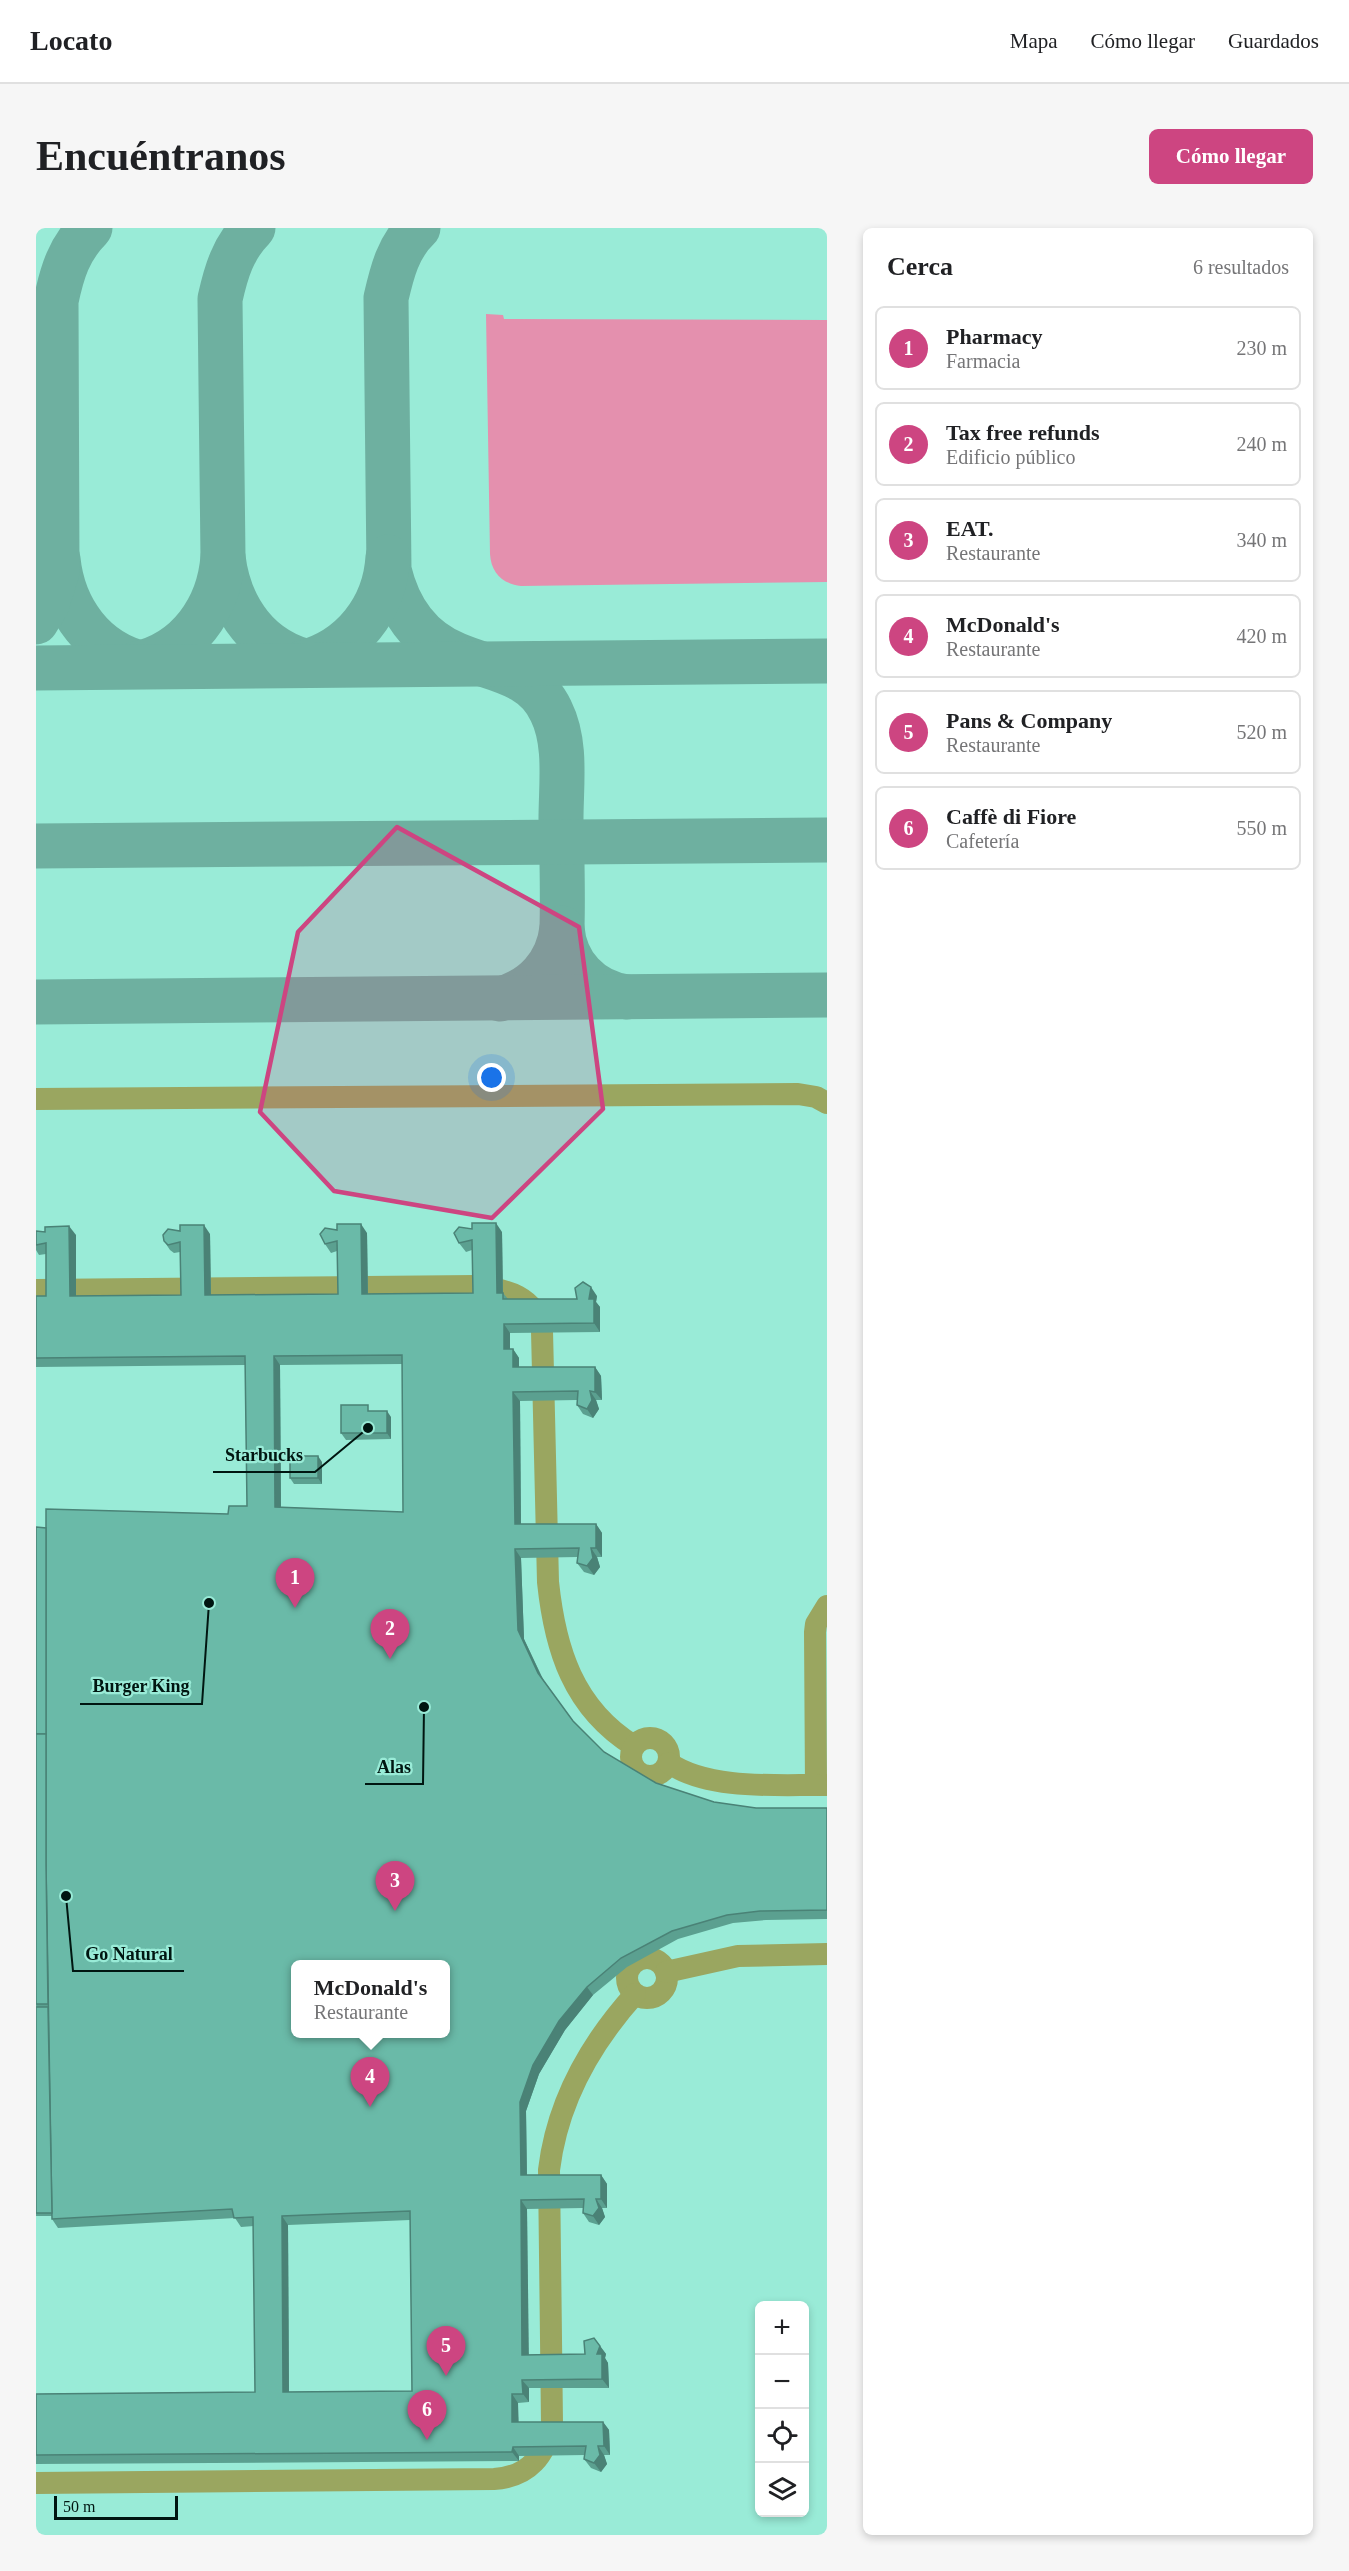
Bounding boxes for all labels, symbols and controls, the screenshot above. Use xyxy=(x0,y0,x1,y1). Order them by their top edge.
text: Locato xyxy=(30,25,112,56)
text: Mapa xyxy=(1010,29,1058,53)
text: Cómo llegar xyxy=(1091,29,1195,53)
text: Guardados xyxy=(1228,29,1319,53)
button: Cómo llegar xyxy=(1149,129,1313,184)
text: Encuéntranos xyxy=(36,133,286,179)
text: Cerca xyxy=(887,252,953,281)
text: 6 resultados xyxy=(1193,256,1289,278)
text: Pharmacy xyxy=(946,324,1043,349)
text: 1 xyxy=(904,337,914,359)
text: 230 m xyxy=(1236,337,1287,359)
text: Farmacia xyxy=(946,350,1020,372)
text: Tax free refunds xyxy=(946,420,1100,445)
text: 2 xyxy=(904,433,914,455)
text: 240 m xyxy=(1236,433,1287,455)
text: Edificio público xyxy=(946,446,1075,468)
text: EAT. xyxy=(946,516,993,541)
text: 3 xyxy=(904,529,914,551)
text: 340 m xyxy=(1236,529,1287,551)
text: Restaurante xyxy=(946,542,1040,564)
text: McDonald's xyxy=(946,612,1060,637)
text: 4 xyxy=(904,625,914,647)
text: 420 m xyxy=(1236,625,1287,647)
text: Restaurante xyxy=(946,638,1040,660)
text: Pans & Company xyxy=(946,708,1112,733)
text: 5 xyxy=(904,721,914,743)
text: 520 m xyxy=(1236,721,1287,743)
text: Restaurante xyxy=(946,734,1040,756)
text: Caffè di Fiore xyxy=(946,804,1076,829)
text: 6 xyxy=(904,817,914,839)
text: 550 m xyxy=(1236,817,1287,839)
text: Cafetería xyxy=(946,830,1019,852)
your location xyxy=(477,1063,506,1092)
callout: Starbucks xyxy=(213,1436,315,1472)
text: Starbucks xyxy=(225,1445,303,1465)
pin: 1 xyxy=(276,1558,314,1608)
pin: 2 xyxy=(370,1610,410,1659)
callout: Burger King xyxy=(80,1668,202,1704)
text: Burger King xyxy=(92,1676,190,1696)
callout: Alas xyxy=(365,1748,423,1784)
text: Alas xyxy=(377,1757,411,1777)
pin: 3 xyxy=(376,1862,414,1911)
callout: Go Natural xyxy=(73,1935,184,1971)
text: Go Natural xyxy=(85,1944,173,1964)
popup xyxy=(291,1960,450,2038)
text: McDonald's xyxy=(314,1975,427,2000)
text: Restaurante xyxy=(314,2001,408,2023)
pin: 4 xyxy=(350,2058,390,2107)
map controls xyxy=(755,2301,809,2517)
button: + xyxy=(755,2301,809,2355)
pin: 5 xyxy=(426,2326,466,2376)
button: − xyxy=(755,2355,809,2409)
pin: 6 xyxy=(408,2390,446,2440)
button: locate xyxy=(755,2409,809,2463)
button: layers xyxy=(755,2463,809,2517)
scale bar xyxy=(54,2493,178,2520)
text: 50 m xyxy=(63,2498,95,2515)

